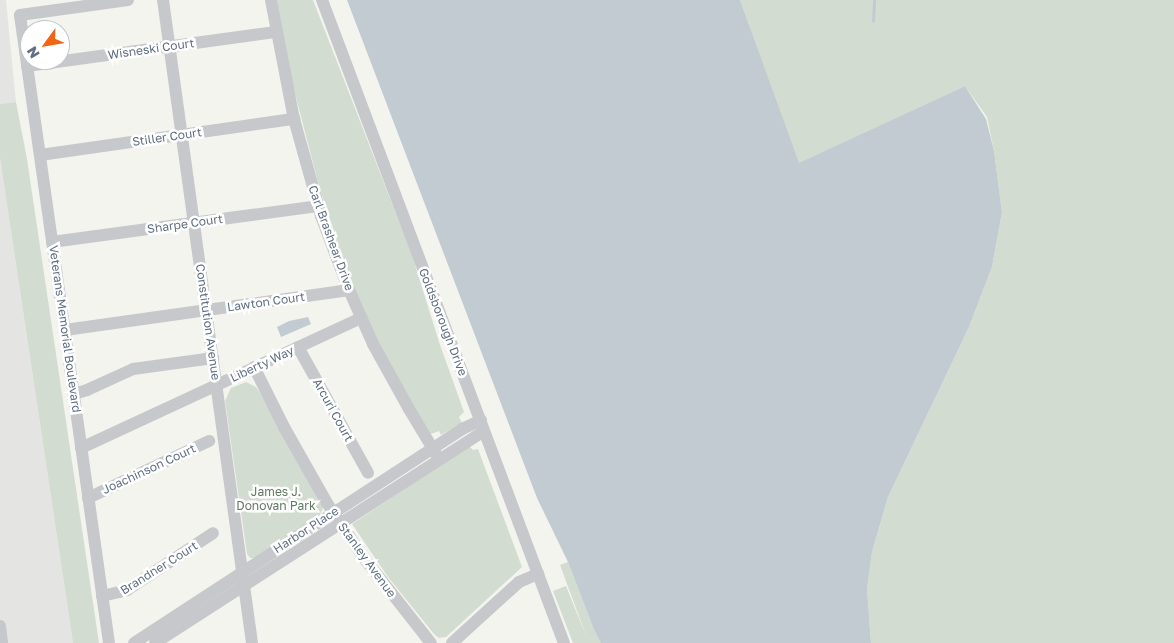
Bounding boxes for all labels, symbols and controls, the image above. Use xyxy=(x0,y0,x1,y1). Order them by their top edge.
north arrow xyxy=(20,20,70,70)
street label: Wisneski Court xyxy=(107,36,195,62)
text: N xyxy=(23,44,43,62)
street label: Stiller Court xyxy=(131,125,203,149)
street label: Carl Brashear Drive xyxy=(305,184,357,292)
street label: Sharpe Court xyxy=(146,212,224,236)
street label: Veterans Memorial Boulevard xyxy=(46,244,84,414)
street label: Constitution Avenue xyxy=(193,263,223,381)
street label: Goldsborough Drive xyxy=(416,266,470,378)
street label: Lawton Court xyxy=(226,289,306,315)
street label: Liberty Way xyxy=(228,343,296,385)
street label: Arcuri Court xyxy=(310,376,356,444)
street label: Joachinson Court xyxy=(100,441,198,497)
park label: James J. Donovan Park xyxy=(236,485,316,513)
street label: Harbor Place xyxy=(271,504,341,556)
street label: Stanley Avenue xyxy=(335,520,399,600)
street label: Brandner Court xyxy=(118,538,200,598)

